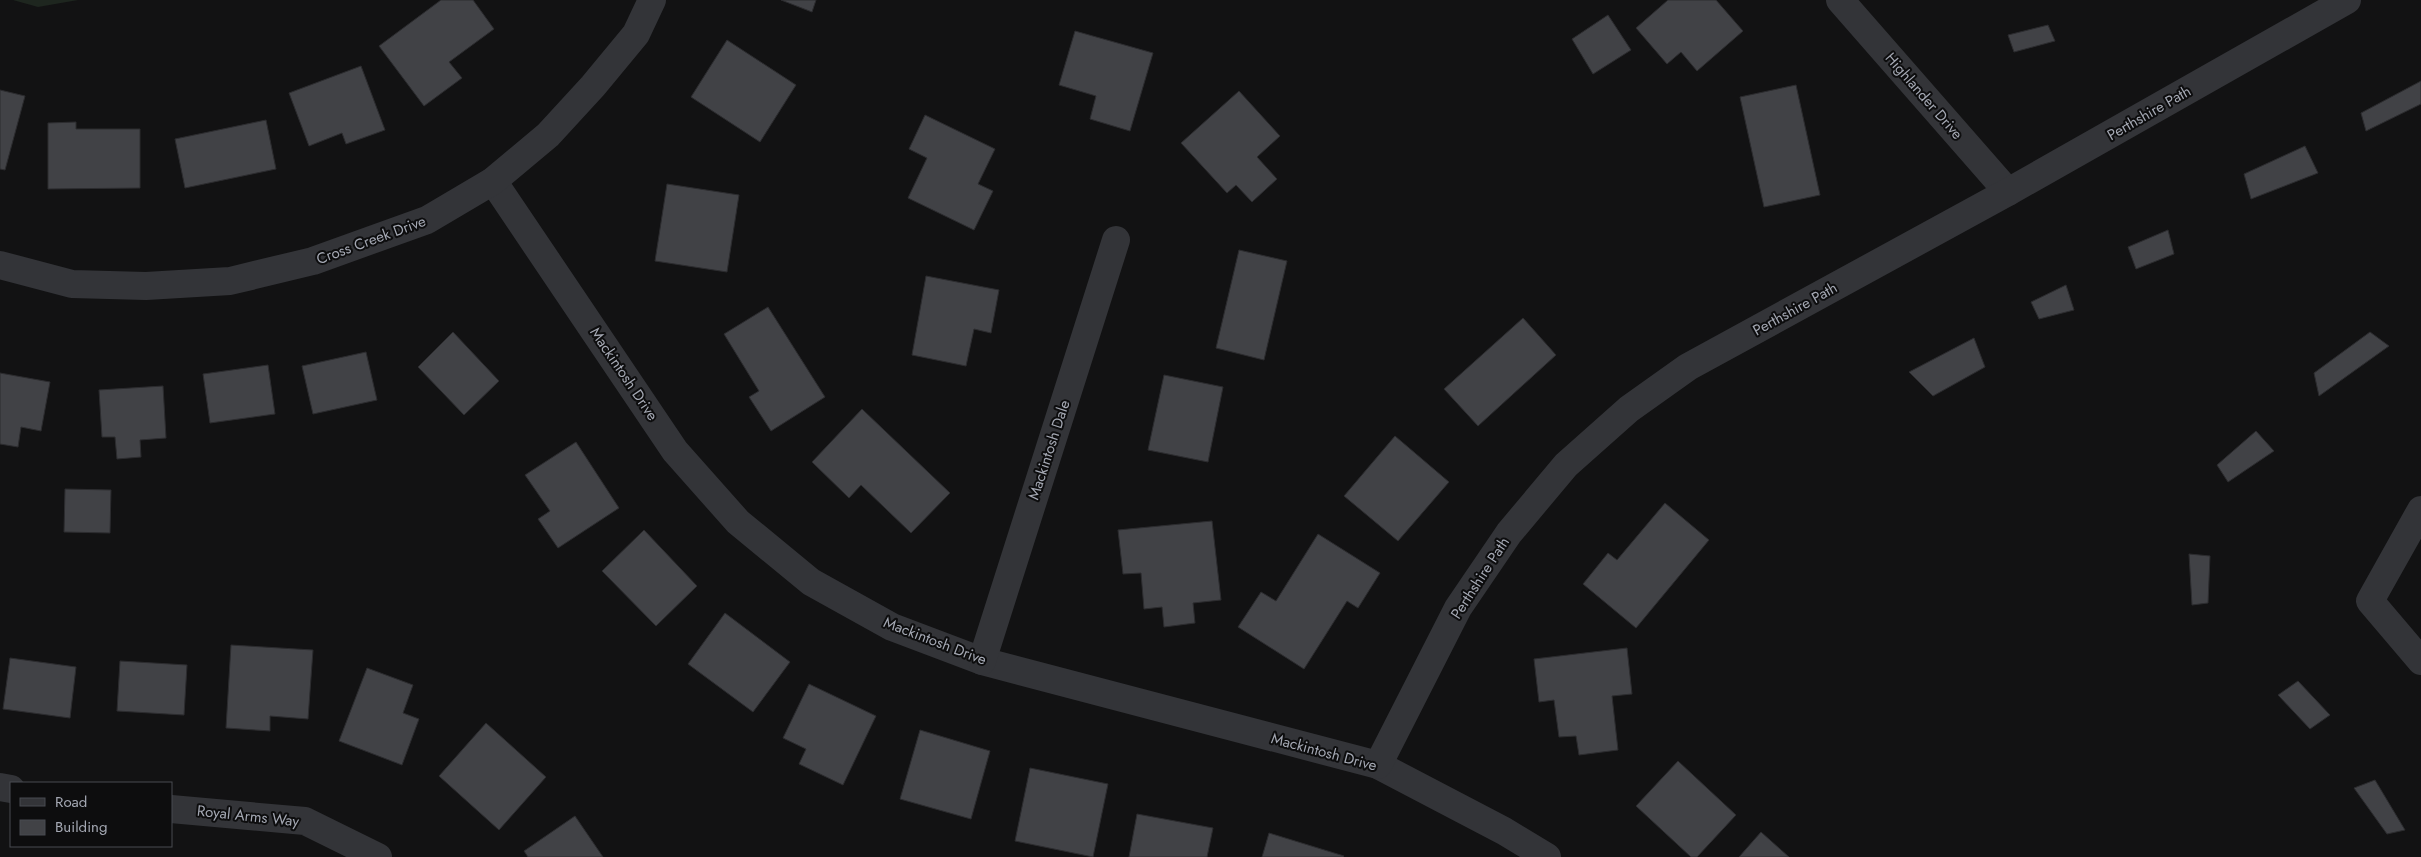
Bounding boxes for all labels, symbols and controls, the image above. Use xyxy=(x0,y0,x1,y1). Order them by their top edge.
street label: Highlander Drive xyxy=(1880,48,1968,145)
street label: Perthshire Path xyxy=(2103,80,2195,146)
street label: Cross Creek Drive xyxy=(313,210,429,270)
street label: Perthshire Path xyxy=(1749,277,1841,341)
street label: Mackintosh Drive xyxy=(585,323,664,425)
street label: Mackintosh Dale xyxy=(1023,397,1076,503)
street label: Perthshire Path xyxy=(1445,533,1515,623)
street label: Mackintosh Drive xyxy=(880,611,990,671)
street label: Mackintosh Drive xyxy=(1269,727,1379,777)
legend xyxy=(10,782,172,847)
text: Road xyxy=(55,791,87,813)
street label: Royal Arms Way xyxy=(196,800,301,832)
text: Building xyxy=(55,816,107,838)

